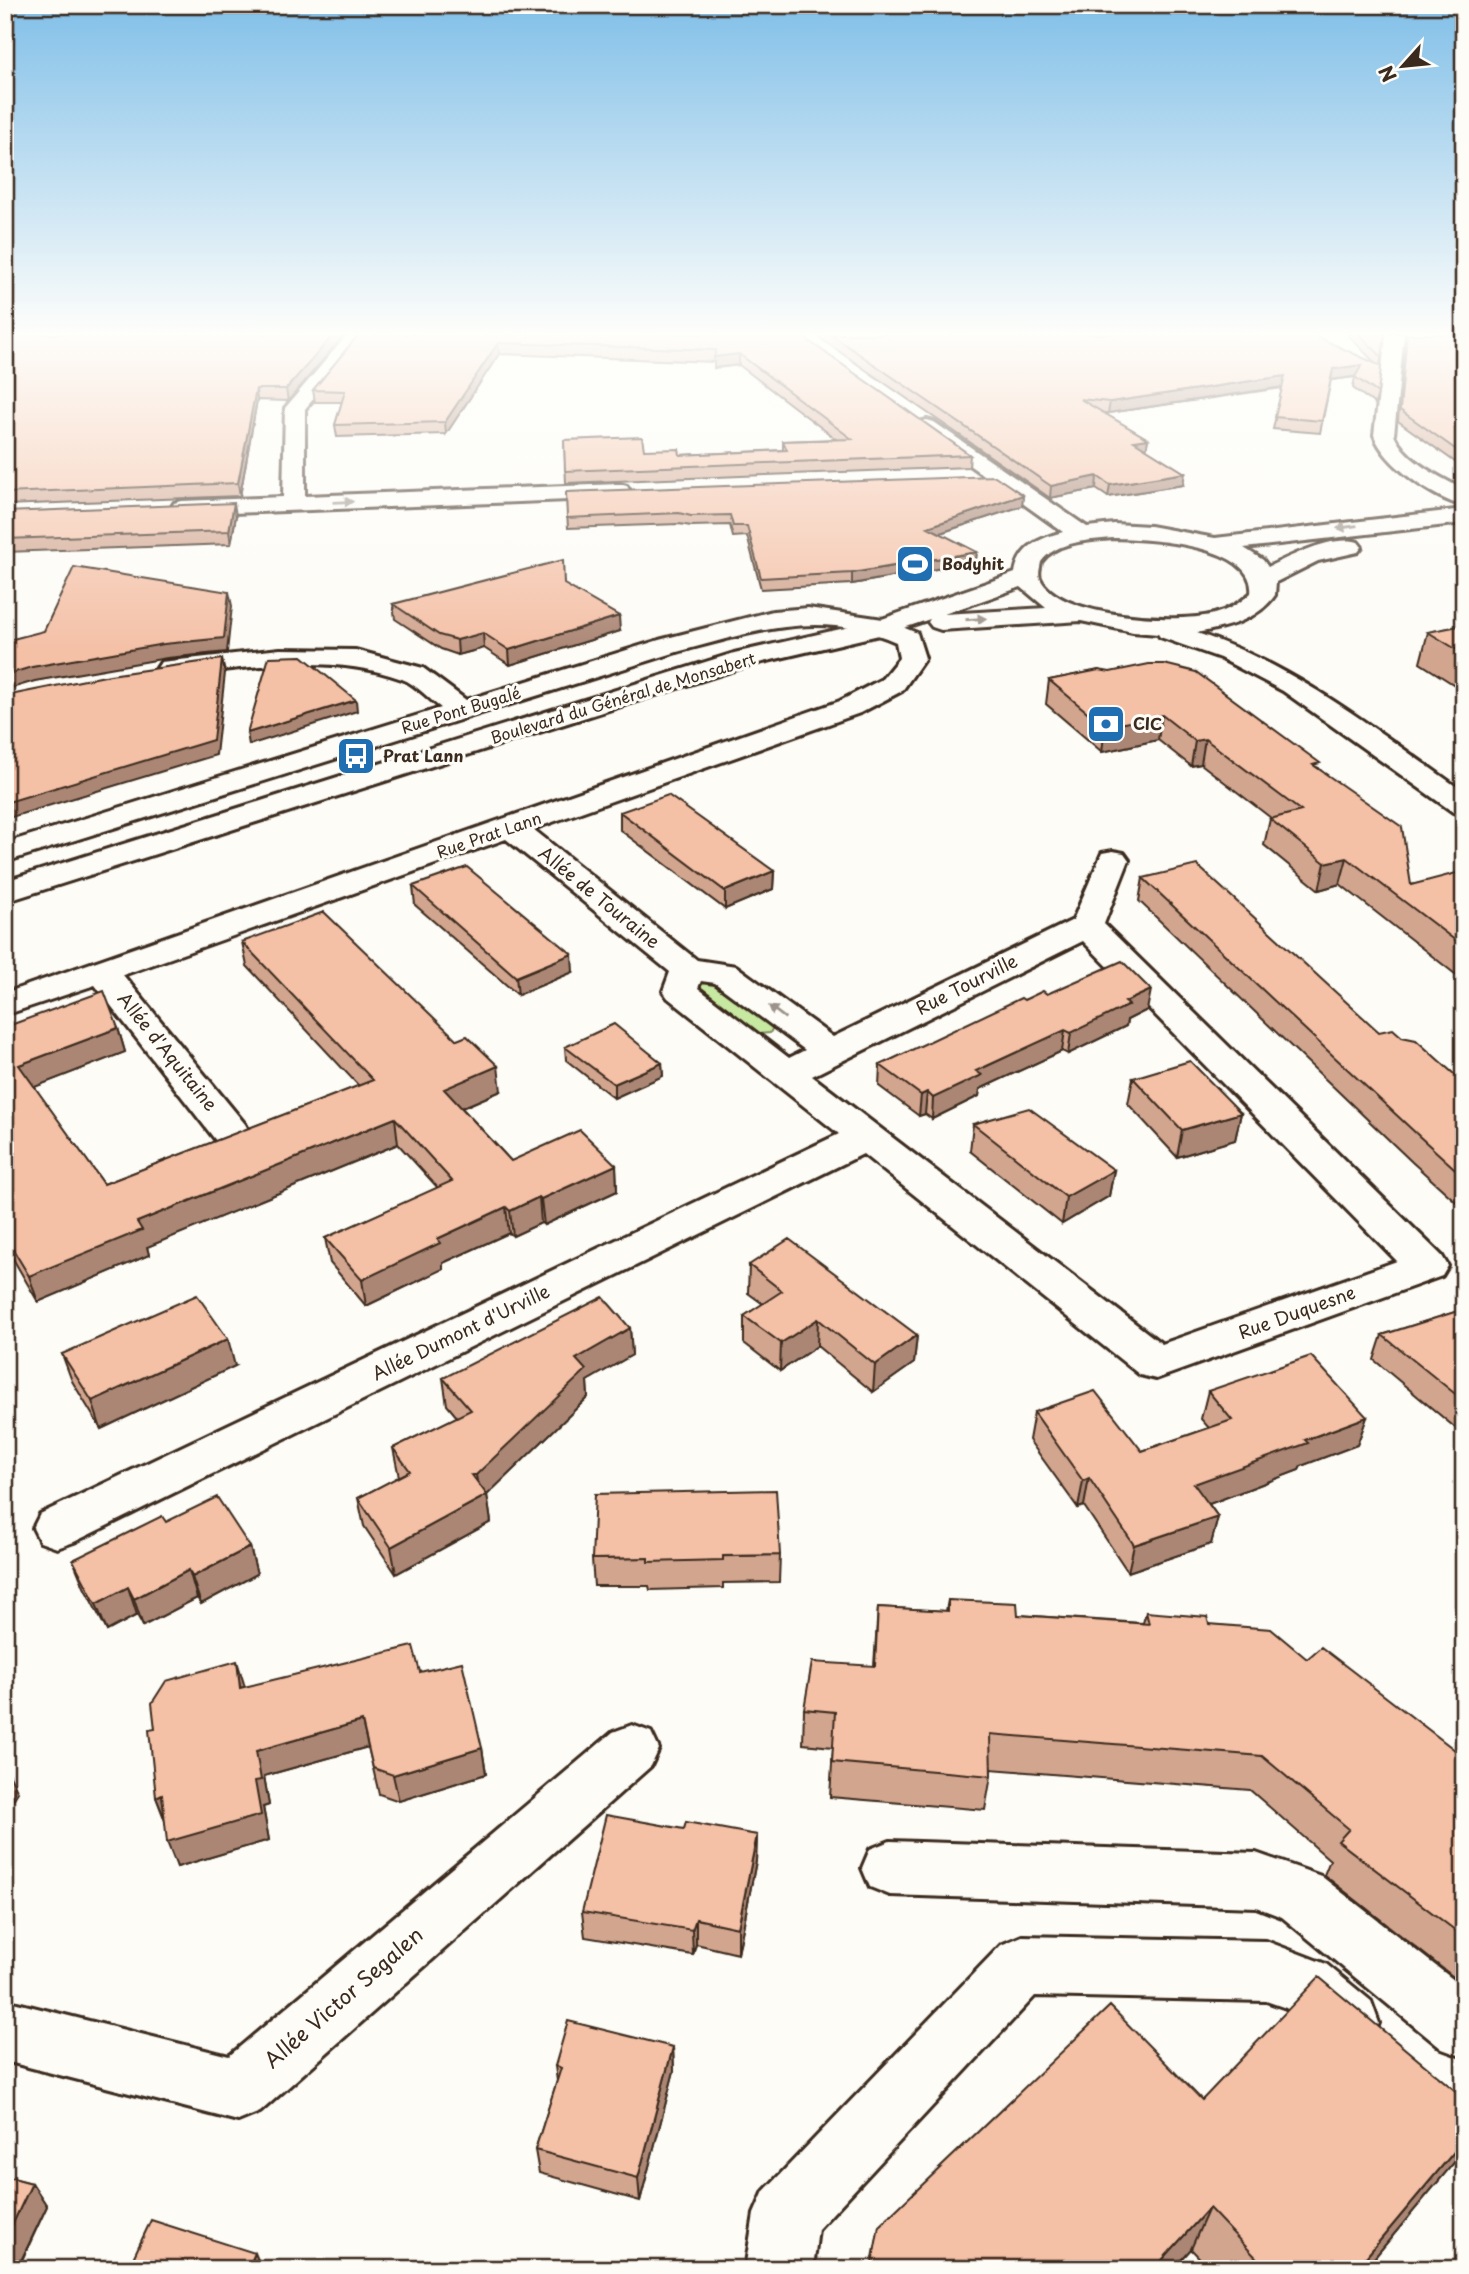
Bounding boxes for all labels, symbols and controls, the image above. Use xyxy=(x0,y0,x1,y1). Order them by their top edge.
north arrow xyxy=(1368,32,1438,102)
text: N xyxy=(1371,61,1403,87)
one-way arrow xyxy=(332,497,354,508)
one-way arrow xyxy=(1336,522,1358,533)
sports icon: Bodyhit xyxy=(894,543,936,585)
place label: Bodyhit xyxy=(942,551,1004,575)
one-way arrow xyxy=(965,614,987,625)
street label: Boulevard du Général de Monsabert xyxy=(487,645,759,749)
street label: Rue Pont Bugalé xyxy=(398,679,524,739)
bank icon: CIC xyxy=(1085,703,1127,745)
place label: CIC xyxy=(1133,711,1162,735)
bus stop icon: Prat Lann xyxy=(335,735,377,777)
place label: Prat Lann xyxy=(383,743,463,767)
street label: Rue Prat Lann xyxy=(433,805,544,863)
street label: Allée de Touraine xyxy=(533,839,667,954)
street label: Rue Tourville xyxy=(911,946,1022,1021)
street label: Allée d'Aquitaine xyxy=(112,986,225,1116)
one-way arrow xyxy=(768,1006,786,1020)
street label: Allée Dumont d'Urville xyxy=(367,1277,554,1386)
street label: Rue Duquesne xyxy=(1234,1278,1359,1345)
street label: Allée Victor Segalen xyxy=(256,1918,429,2075)

